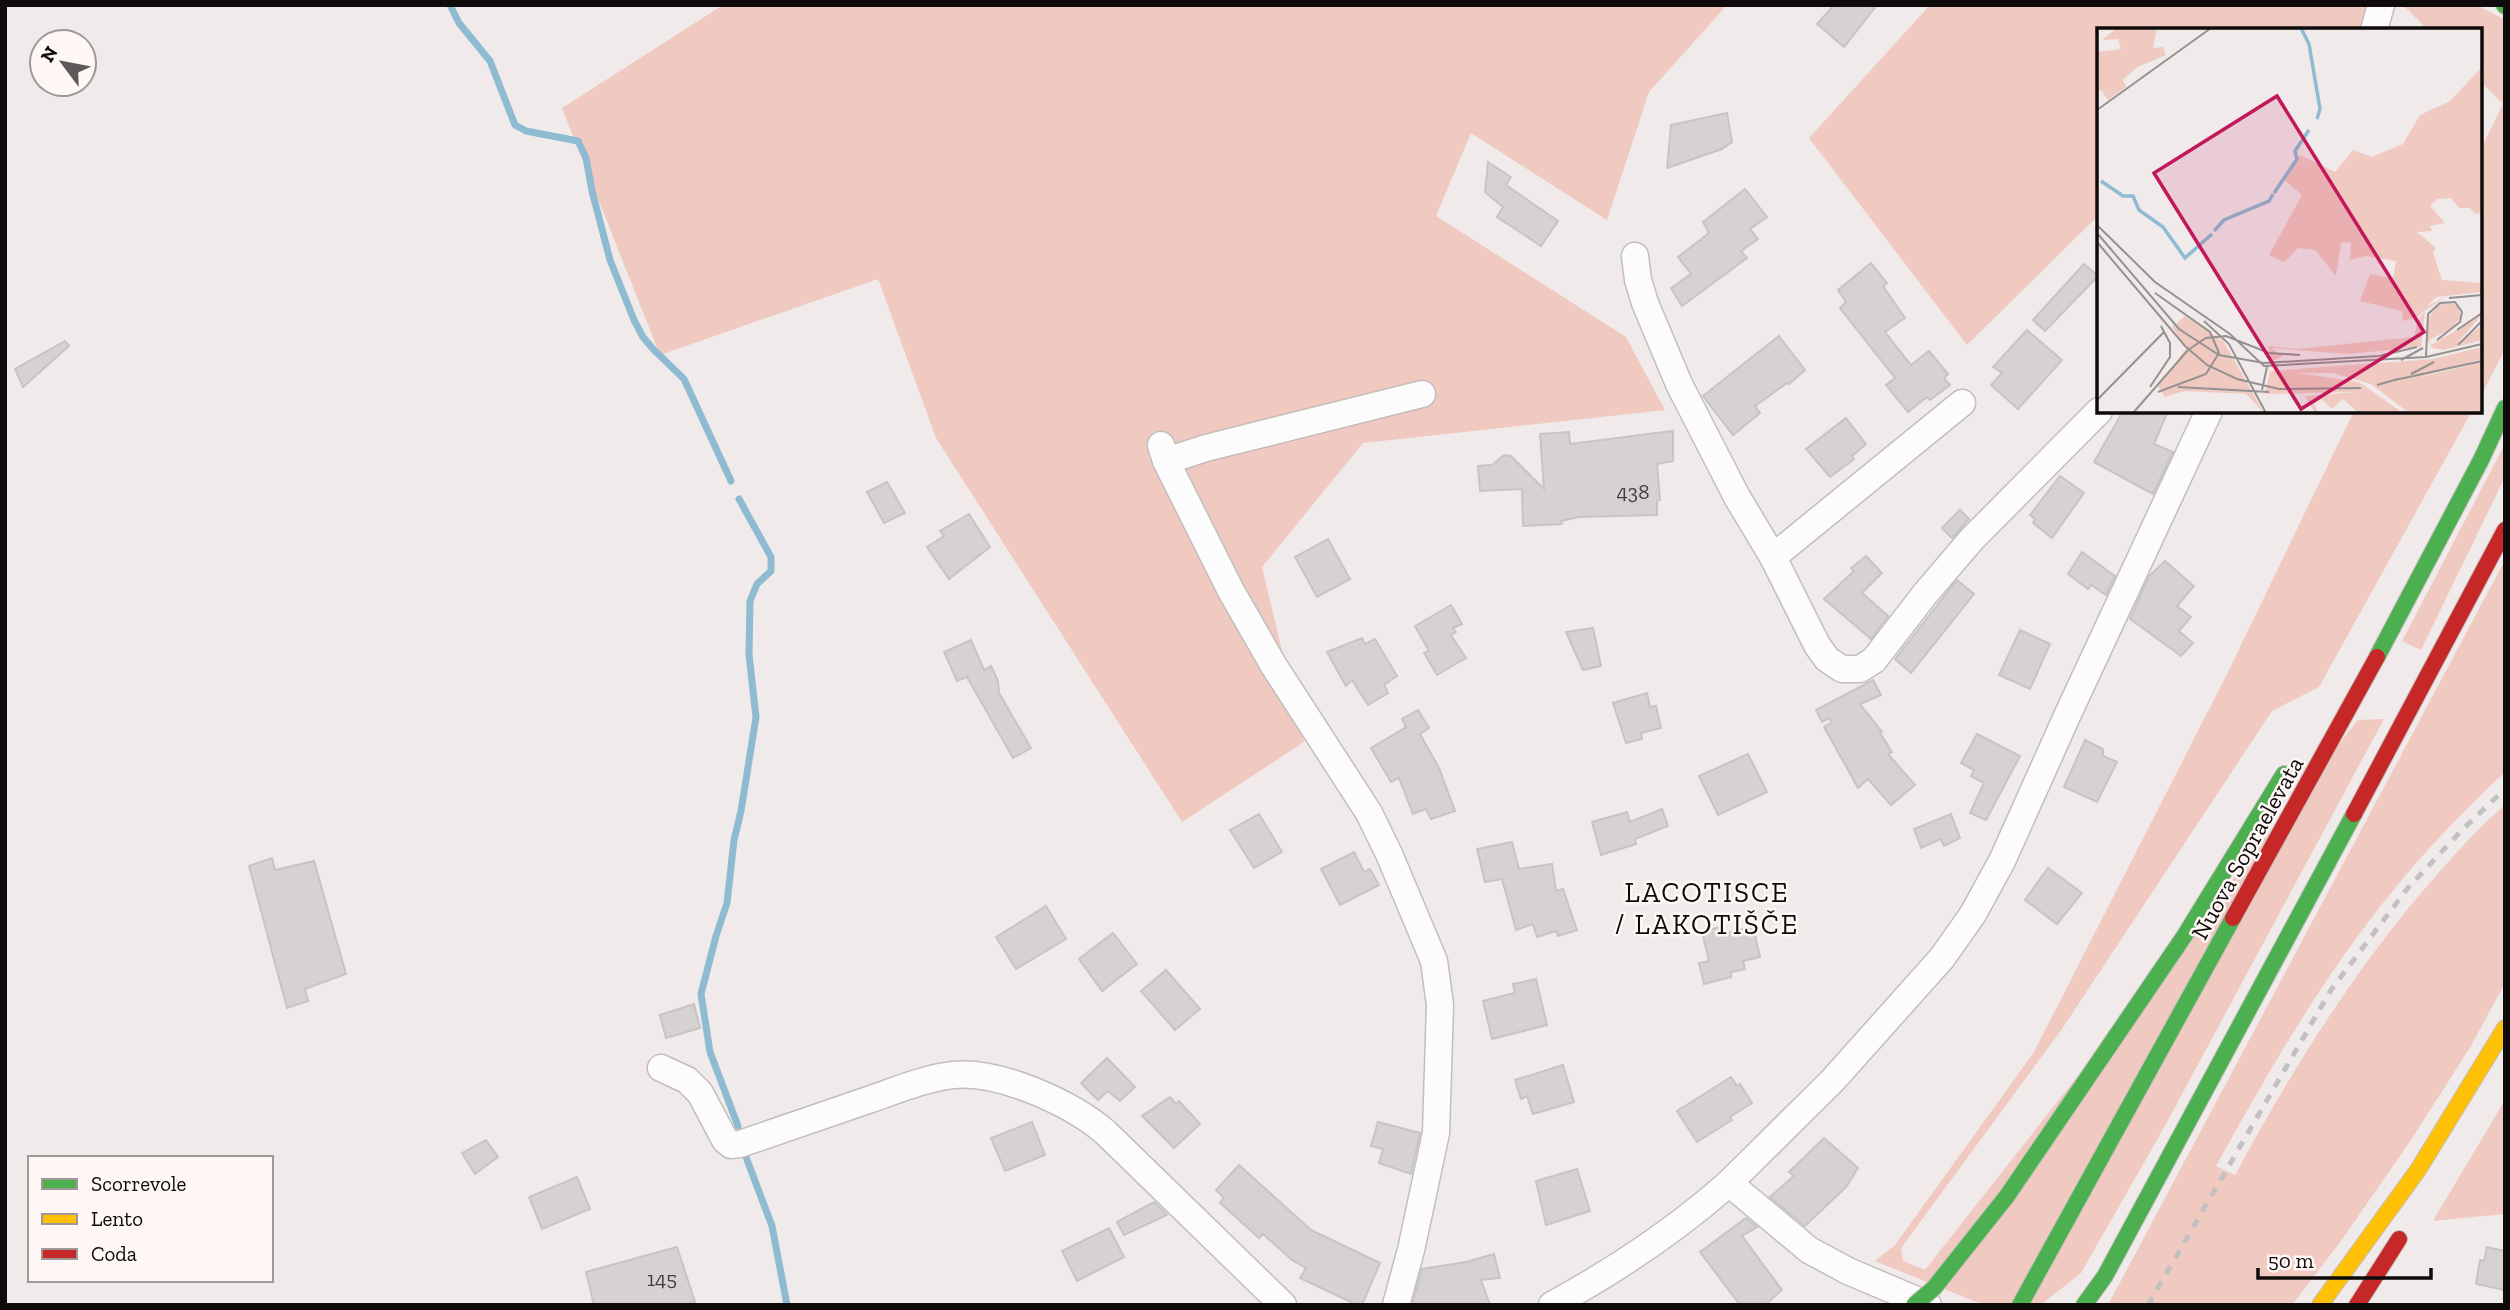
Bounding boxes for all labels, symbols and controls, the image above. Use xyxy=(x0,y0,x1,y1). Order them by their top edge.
north arrow xyxy=(28,28,98,98)
inset map xyxy=(2097,28,2482,413)
text: N xyxy=(35,42,63,66)
house number: 438 xyxy=(1617,479,1649,504)
street label: Nuova Sopraelevata xyxy=(2185,751,2309,945)
district label: LACOTISCE / LAKOTIŠČE xyxy=(1615,876,1799,941)
legend xyxy=(28,1156,273,1282)
text: Scorrevole xyxy=(91,1171,186,1196)
text: Lento xyxy=(91,1206,143,1231)
scale bar xyxy=(2258,1236,2431,1280)
text: Coda xyxy=(91,1241,137,1266)
text: 50 m xyxy=(2268,1248,2314,1273)
house number: 145 xyxy=(647,1266,677,1291)

